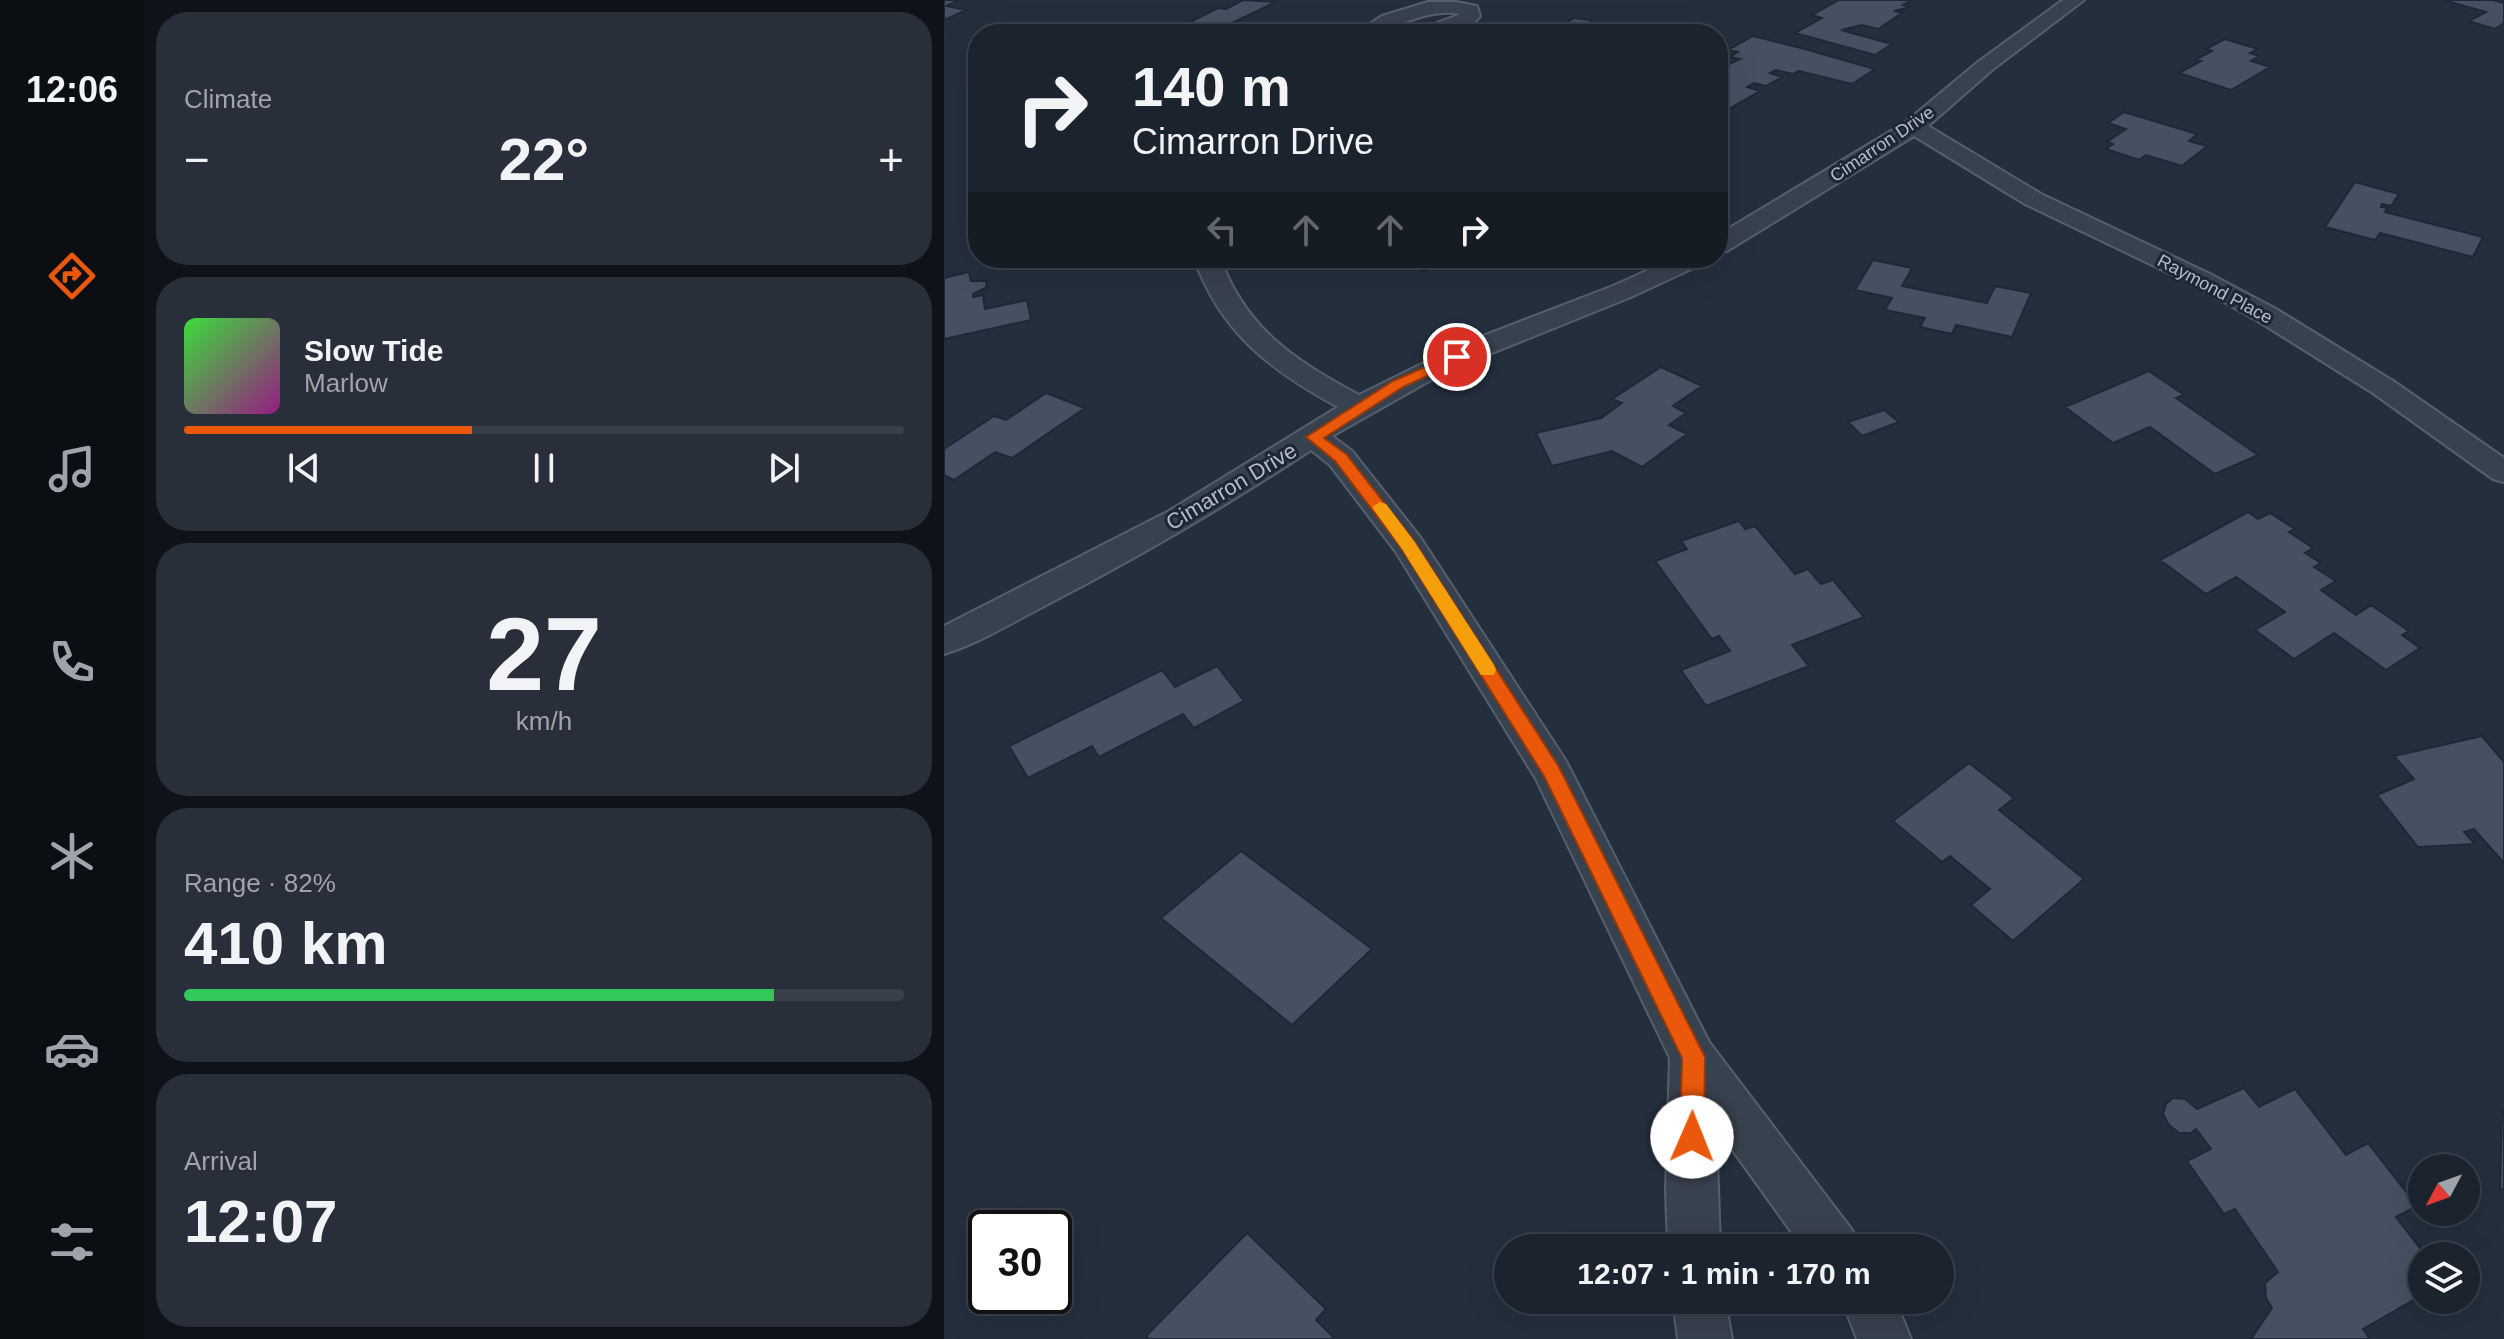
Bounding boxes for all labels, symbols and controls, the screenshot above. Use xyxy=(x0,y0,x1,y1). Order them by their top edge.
text: 140 m xyxy=(1132,55,1291,118)
icon: right xyxy=(1000,56,1104,160)
text: 12:06 xyxy=(26,69,118,110)
text: Climate xyxy=(184,84,272,114)
street label: Cimarron Drive xyxy=(1826,102,1938,186)
text: Cimarron Drive xyxy=(1132,121,1374,162)
text: 22° xyxy=(499,126,589,193)
text: − xyxy=(184,135,210,184)
text: + xyxy=(878,135,904,184)
icon: left xyxy=(1200,208,1244,252)
icon: ahead xyxy=(1284,208,1328,252)
icon: ahead xyxy=(1368,208,1412,252)
icon: right xyxy=(1452,208,1496,252)
icon: directions xyxy=(44,248,100,304)
street label: Raymond Place xyxy=(2154,250,2276,328)
pin xyxy=(1423,323,1491,391)
text: Slow Tide xyxy=(304,334,443,367)
icon: arrive xyxy=(1435,335,1479,379)
text: Marlow xyxy=(304,368,388,398)
street label: Cimarron Drive xyxy=(1161,438,1301,535)
icon: music xyxy=(44,441,100,497)
icon: previous xyxy=(282,446,326,490)
icon: pause xyxy=(522,446,566,490)
icon: next xyxy=(762,446,806,490)
text: 27 xyxy=(486,596,602,712)
icon: phone xyxy=(44,634,100,690)
text: km/h xyxy=(516,706,572,736)
icon: climate xyxy=(44,828,100,884)
text: Range · 82% xyxy=(184,868,336,898)
text: 410 km xyxy=(184,910,388,977)
icon: car xyxy=(44,1021,100,1077)
position arrow xyxy=(1650,1095,1734,1179)
text: Arrival xyxy=(184,1146,258,1176)
north arrow xyxy=(2408,1154,2480,1226)
map controls xyxy=(2408,1154,2480,1314)
text: 12:07 xyxy=(184,1188,337,1255)
speed limit sign: 30 xyxy=(968,1210,1072,1314)
icon: filters xyxy=(44,1214,100,1270)
button: layers xyxy=(2408,1242,2480,1314)
text: 12:07 · 1 min · 170 m xyxy=(1577,1257,1871,1290)

